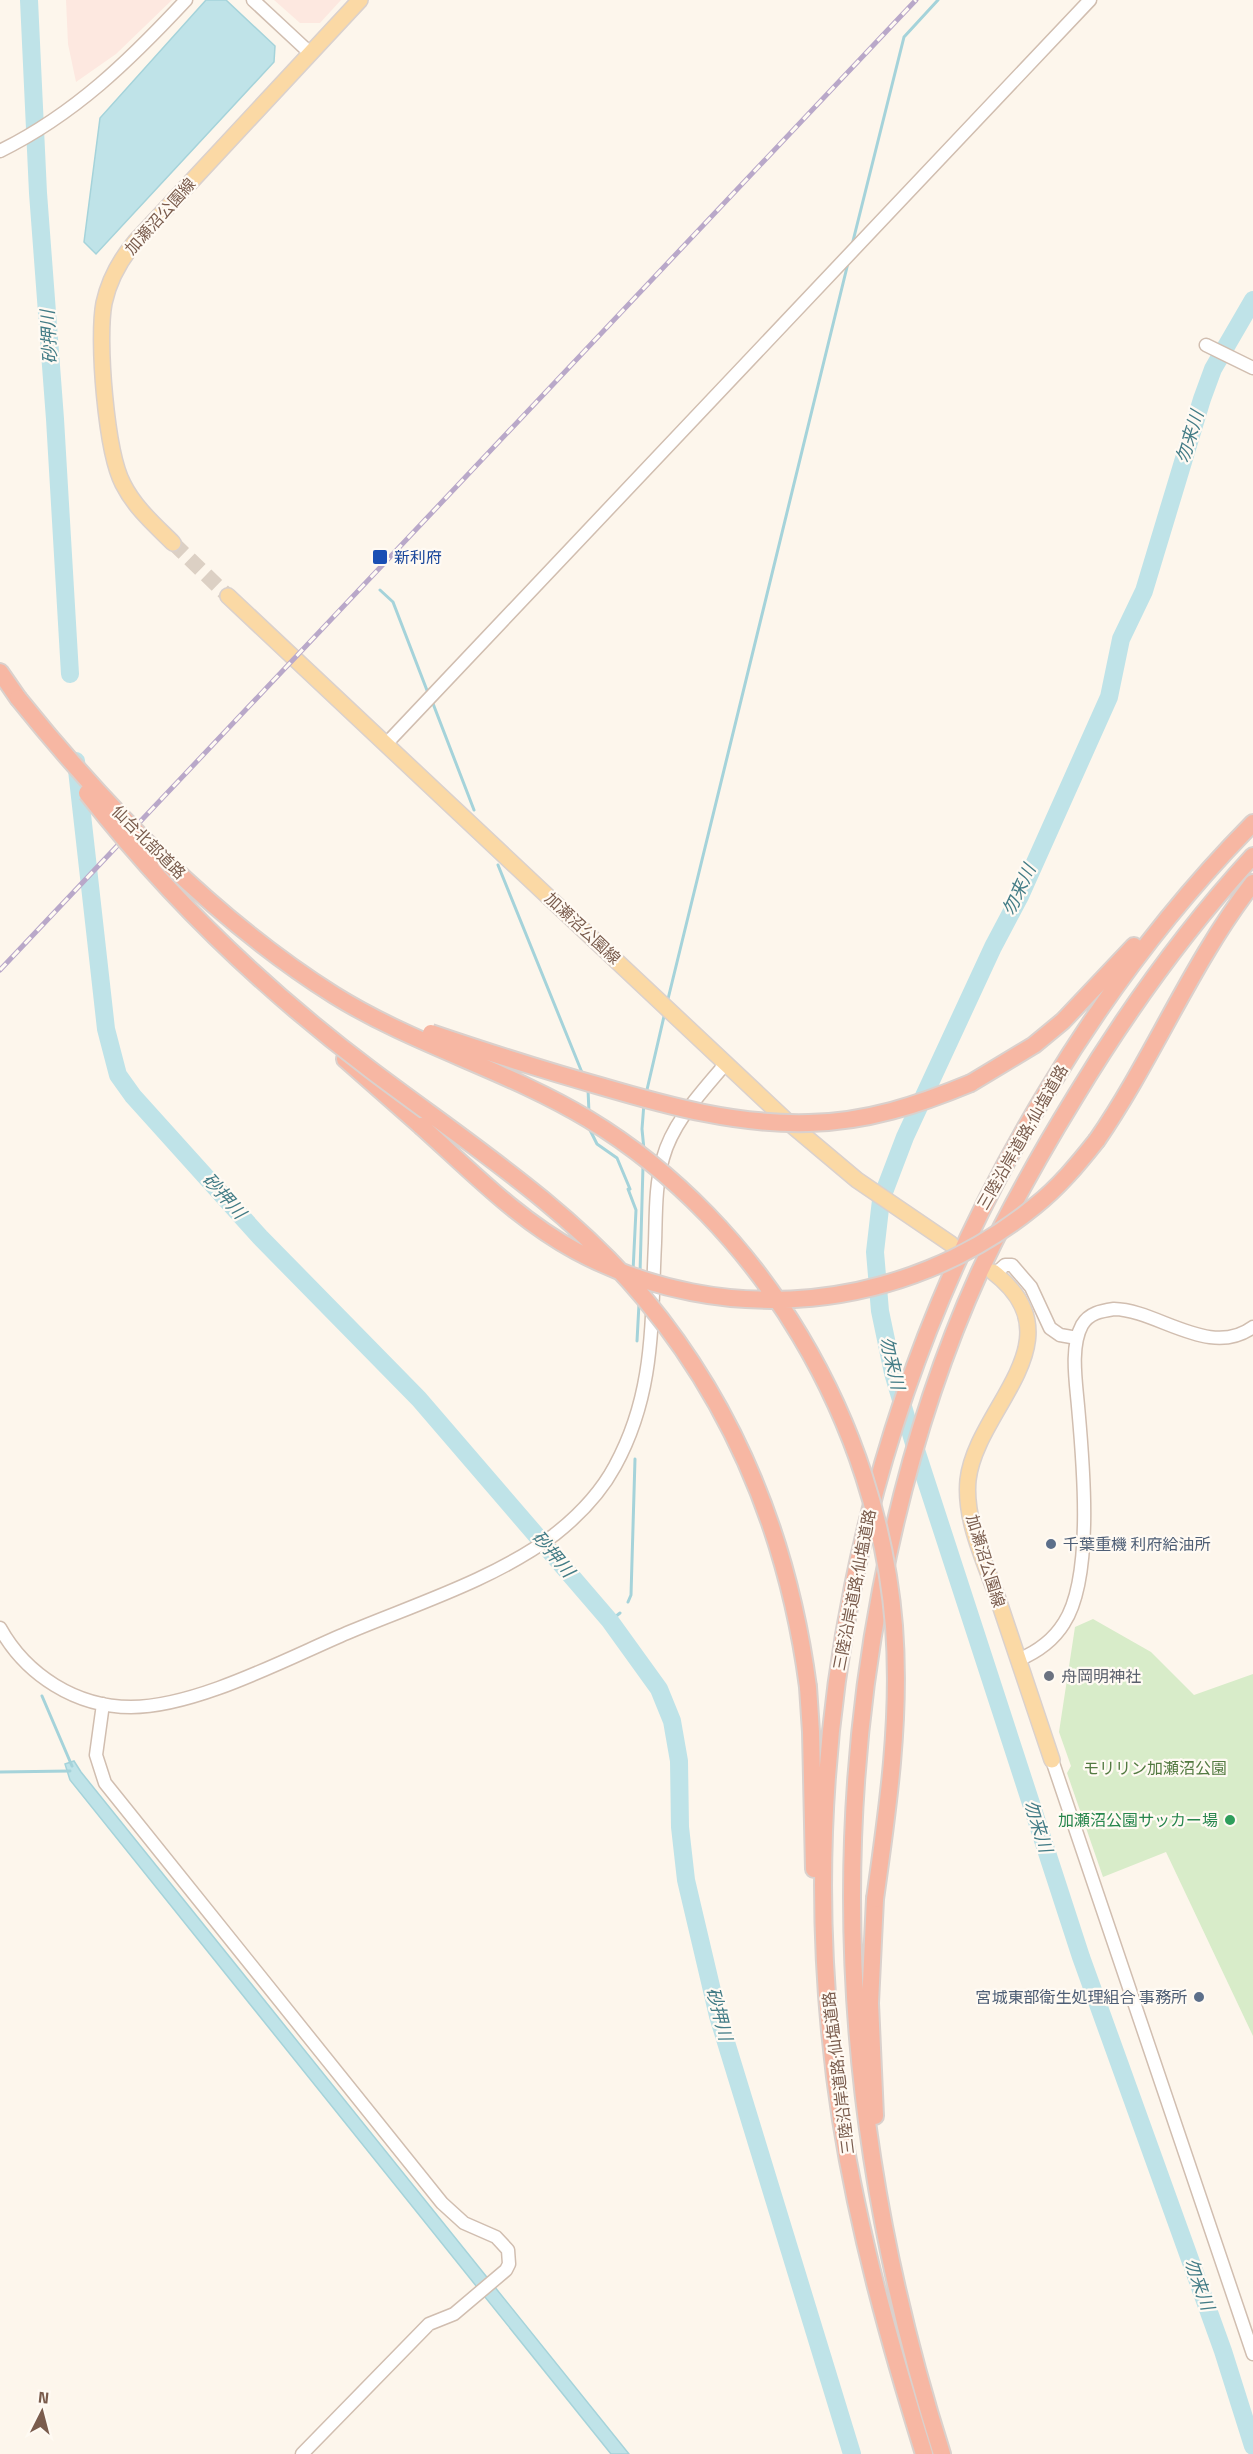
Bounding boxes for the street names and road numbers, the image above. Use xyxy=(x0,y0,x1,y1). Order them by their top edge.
street label: 加瀬沼公園線 xyxy=(119,172,201,260)
street label: 仙台北部道路 xyxy=(107,800,191,884)
street label: 加瀬沼公園線 xyxy=(540,886,626,970)
street label: 三陸沿岸道路;仙塩道路 xyxy=(971,1060,1073,1214)
street label: 三陸沿岸道路;仙塩道路 xyxy=(827,1507,881,1673)
street label: 加瀬沼公園線 xyxy=(960,1512,1012,1610)
street label: 三陸沿岸道路;仙塩道路 xyxy=(816,1990,860,2156)

